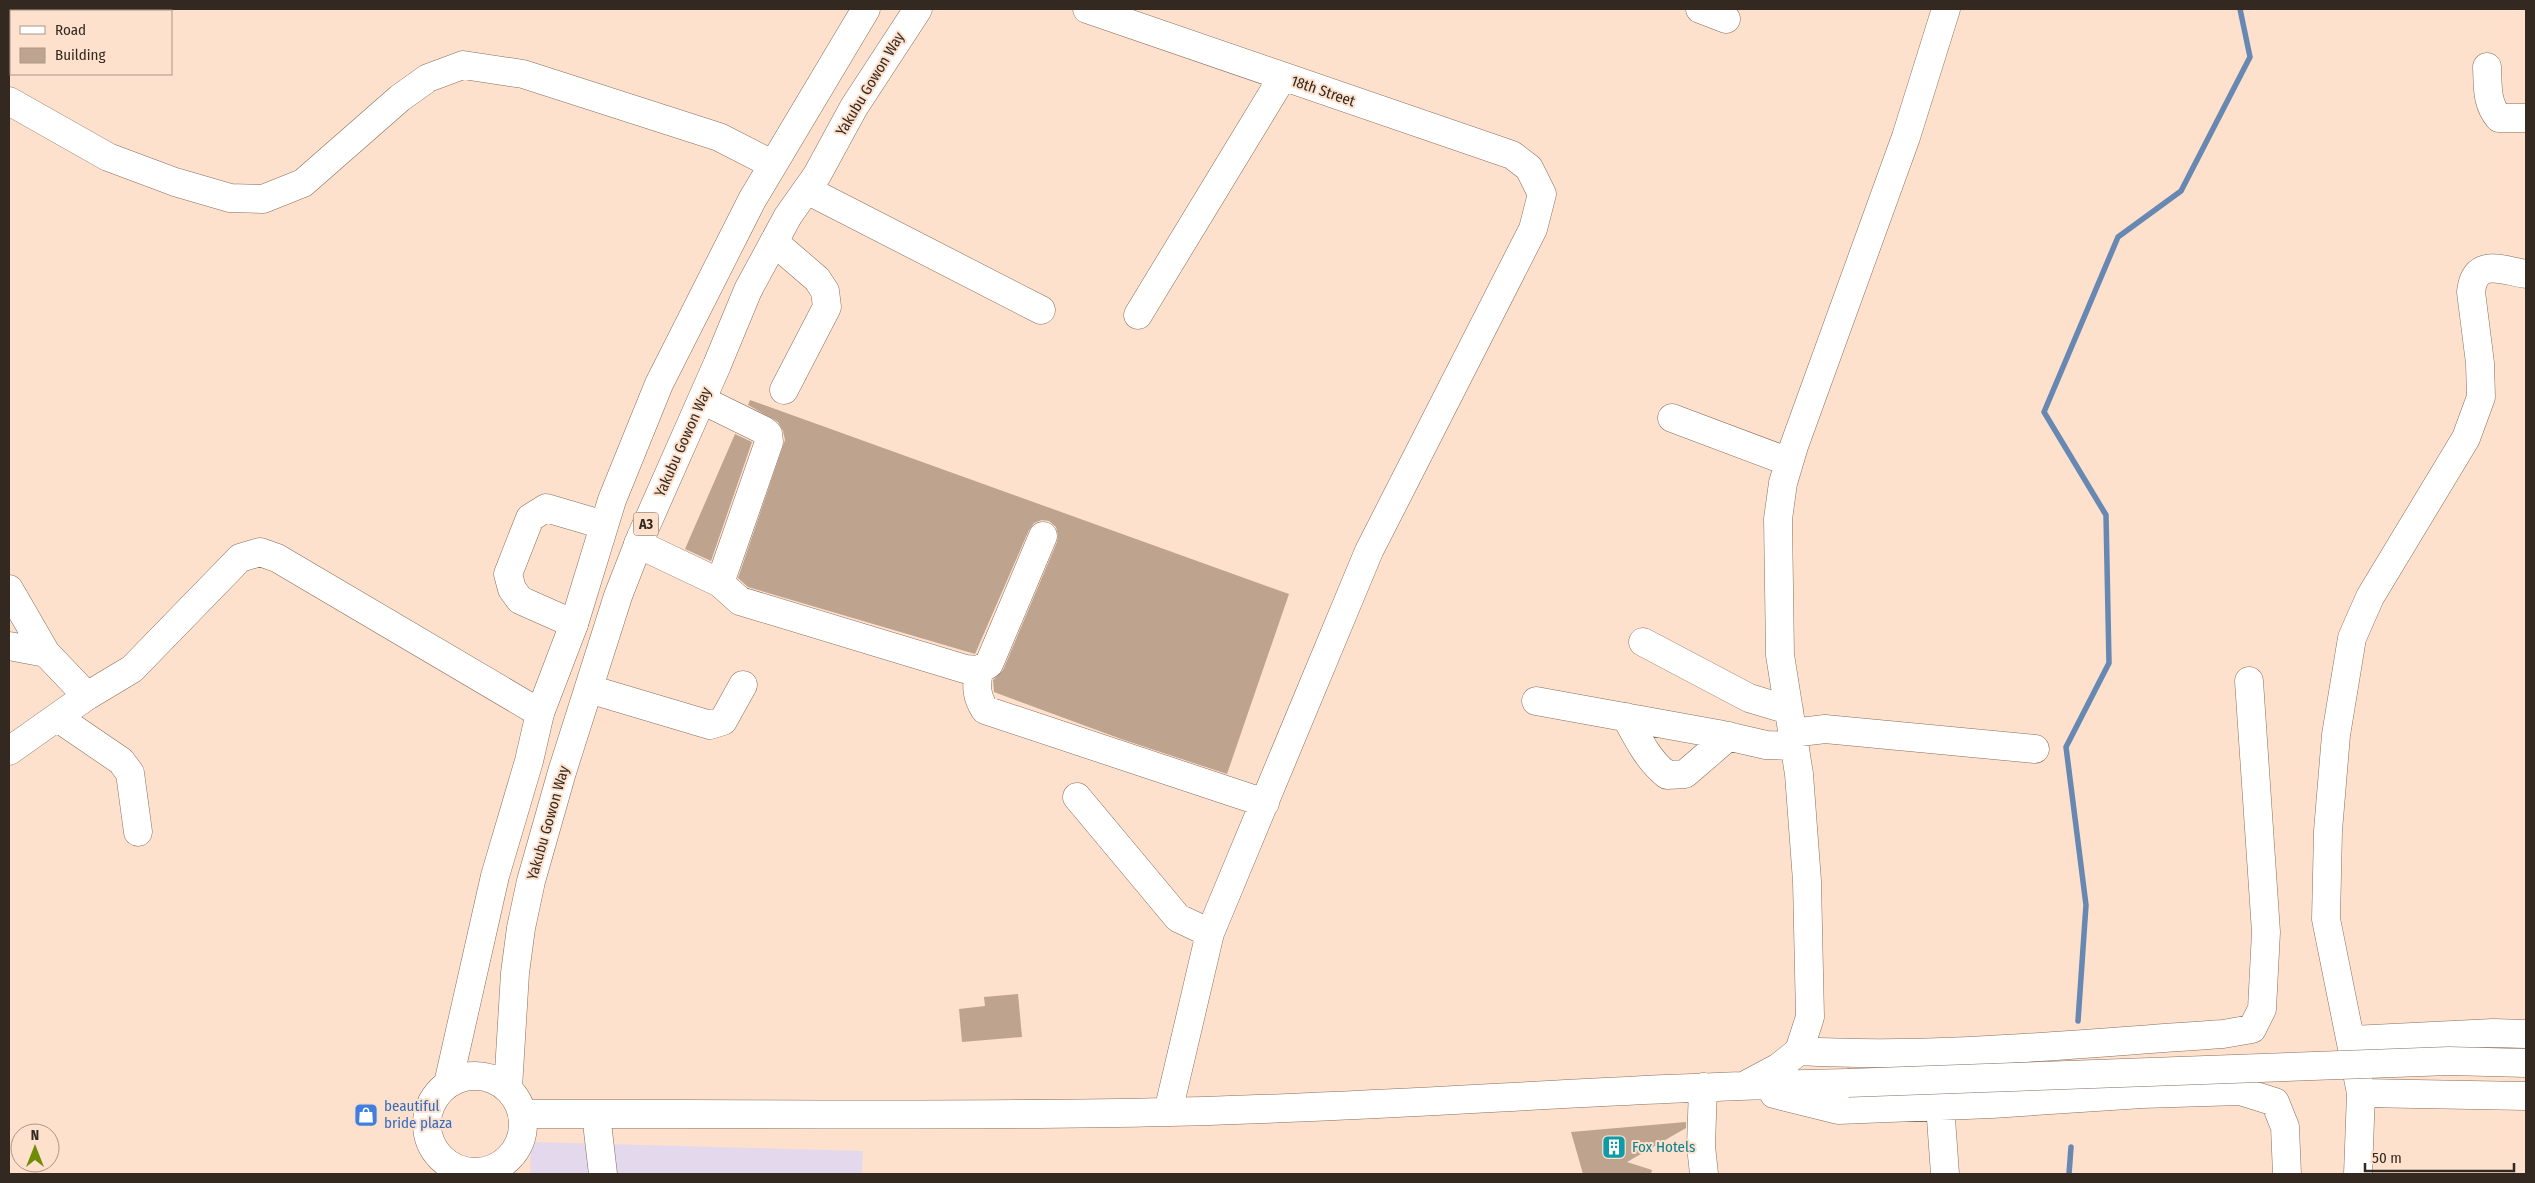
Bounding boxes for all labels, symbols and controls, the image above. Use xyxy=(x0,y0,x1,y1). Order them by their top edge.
legend xyxy=(10,10,172,75)
text: Road xyxy=(55,21,86,39)
street label: Yakubu Gowon Way xyxy=(832,29,908,139)
text: Building xyxy=(55,46,106,64)
street label: 18th Street xyxy=(1289,72,1357,110)
street label: Yakubu Gowon Way xyxy=(651,384,715,500)
road number: A3 xyxy=(634,512,658,536)
street label: Yakubu Gowon Way xyxy=(523,764,573,882)
place label: beautiful bride plaza xyxy=(384,1097,452,1132)
shop icon: beautiful bride plaza xyxy=(353,1102,379,1128)
north arrow xyxy=(10,1123,60,1173)
text: N xyxy=(31,1127,39,1144)
building icon: Fox Hotels xyxy=(1601,1134,1627,1160)
place label: Fox Hotels xyxy=(1632,1138,1695,1156)
scale bar xyxy=(2365,1140,2514,1172)
text: 50 m xyxy=(2372,1149,2402,1167)

